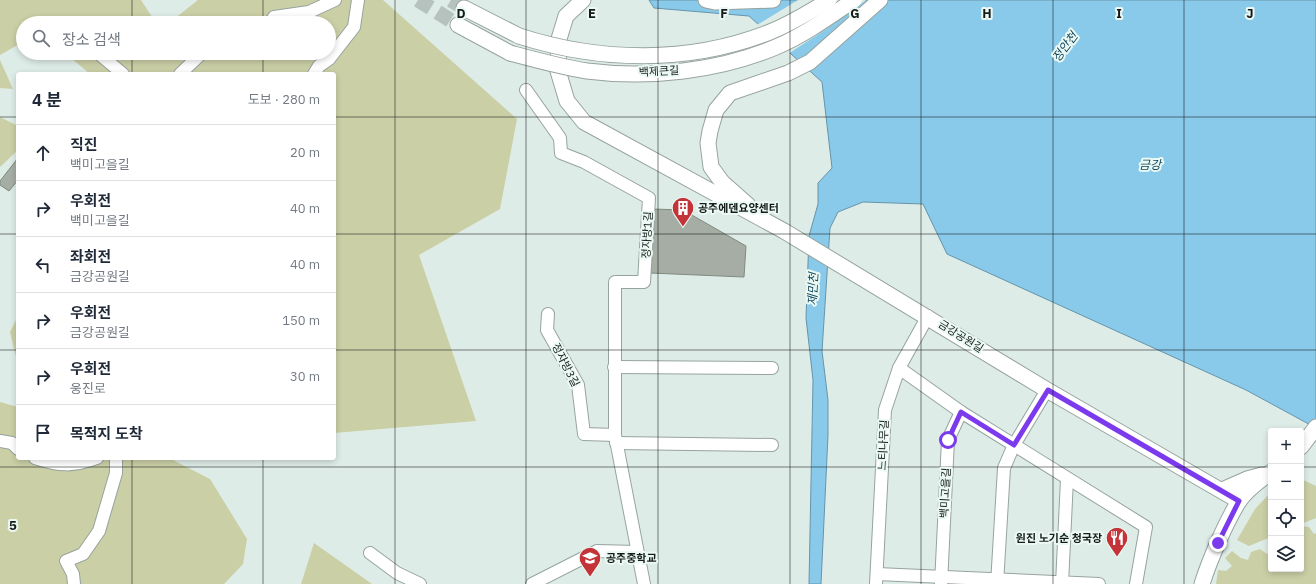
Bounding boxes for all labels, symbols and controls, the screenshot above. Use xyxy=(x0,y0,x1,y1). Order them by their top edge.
text: D xyxy=(456,5,466,22)
text: E xyxy=(588,5,596,22)
text: F xyxy=(720,5,728,22)
text: G xyxy=(850,5,860,22)
text: H xyxy=(982,5,992,22)
text: I xyxy=(1116,5,1122,22)
text: J xyxy=(1246,5,1254,22)
search box xyxy=(16,16,336,60)
icon: search xyxy=(30,27,52,49)
water label: 정안천 xyxy=(1049,27,1082,64)
text: 장소 검색 xyxy=(62,30,121,49)
street label: 백제큰길 xyxy=(638,63,680,79)
text: 4 분 xyxy=(32,89,62,111)
text: 도보 · 280 m xyxy=(248,91,320,108)
text: 직진 xyxy=(70,135,98,154)
icon: ahead xyxy=(32,142,54,164)
text: 20 m xyxy=(290,144,320,161)
text: 백미고을길 xyxy=(70,156,130,173)
water label: 금강 xyxy=(1139,157,1163,172)
text: 우회전 xyxy=(70,191,111,210)
building icon: 공주에덴요양센터 xyxy=(670,195,696,228)
icon: right xyxy=(32,198,54,220)
text: 40 m xyxy=(290,200,320,217)
place label: 공주에덴요양센터 xyxy=(698,201,779,215)
street label: 정자방1길 xyxy=(639,211,655,259)
text: 백미고을길 xyxy=(70,212,130,229)
text: 좌회전 xyxy=(70,247,111,266)
icon: left xyxy=(32,254,54,276)
text: 40 m xyxy=(290,256,320,273)
text: 금강공원길 xyxy=(70,268,130,285)
water label: 제민천 xyxy=(804,270,821,306)
text: 우회전 xyxy=(70,303,111,322)
icon: right xyxy=(32,310,54,332)
text: 150 m xyxy=(282,312,320,329)
street label: 금강공원길 xyxy=(936,317,986,355)
text: 금강공원길 xyxy=(70,324,130,341)
street label: 정자방3길 xyxy=(549,341,583,389)
text: 우회전 xyxy=(70,359,111,378)
icon: right xyxy=(32,366,54,388)
text: 30 m xyxy=(290,368,320,385)
text: 웅진로 xyxy=(70,380,106,397)
street label: 느티나무길 xyxy=(875,419,891,471)
icon: arrive xyxy=(32,422,54,444)
text: 목적지 도착 xyxy=(70,424,143,443)
map controls xyxy=(1268,428,1304,572)
button: + xyxy=(1268,428,1304,464)
route start xyxy=(939,431,957,449)
button: − xyxy=(1268,464,1304,500)
street label: 백미고을길 xyxy=(937,467,953,519)
button: locate xyxy=(1268,500,1304,536)
text: 5 xyxy=(9,517,17,534)
restaurant icon: 원진 노기순 청국장 xyxy=(1104,525,1130,558)
place label: 원진 노기순 청국장 xyxy=(1016,531,1102,545)
route end xyxy=(1209,534,1227,552)
button: layers xyxy=(1268,536,1304,572)
school or university icon: 공주중학교 xyxy=(577,545,603,578)
place label: 공주중학교 xyxy=(606,551,657,565)

